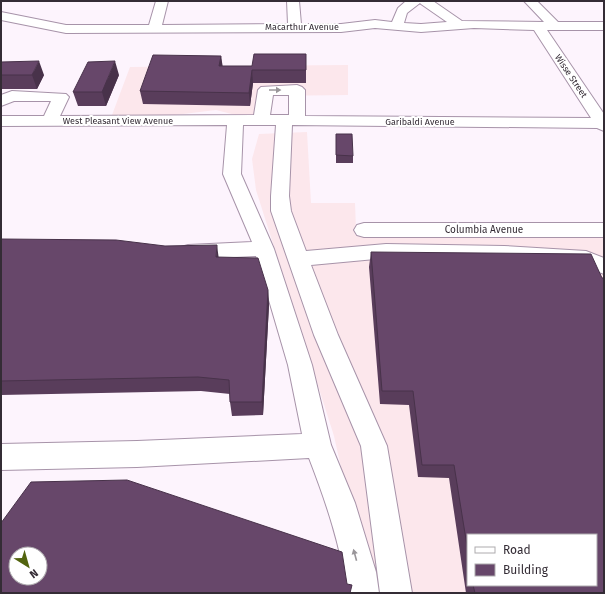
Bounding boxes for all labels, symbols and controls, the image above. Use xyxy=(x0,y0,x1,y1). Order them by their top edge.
street label: Macarthur Avenue xyxy=(265,22,339,32)
street label: Wisse Street xyxy=(553,52,590,100)
one-way arrow xyxy=(269,87,282,93)
street label: West Pleasant View Avenue xyxy=(63,116,173,126)
street label: Garibaldi Avenue xyxy=(385,117,455,127)
street label: Columbia Avenue xyxy=(445,224,523,236)
legend xyxy=(467,534,597,586)
text: Road xyxy=(503,543,531,557)
north arrow xyxy=(8,546,48,586)
one-way arrow xyxy=(352,549,358,561)
text: Building xyxy=(503,563,549,577)
text: N xyxy=(27,566,41,581)

